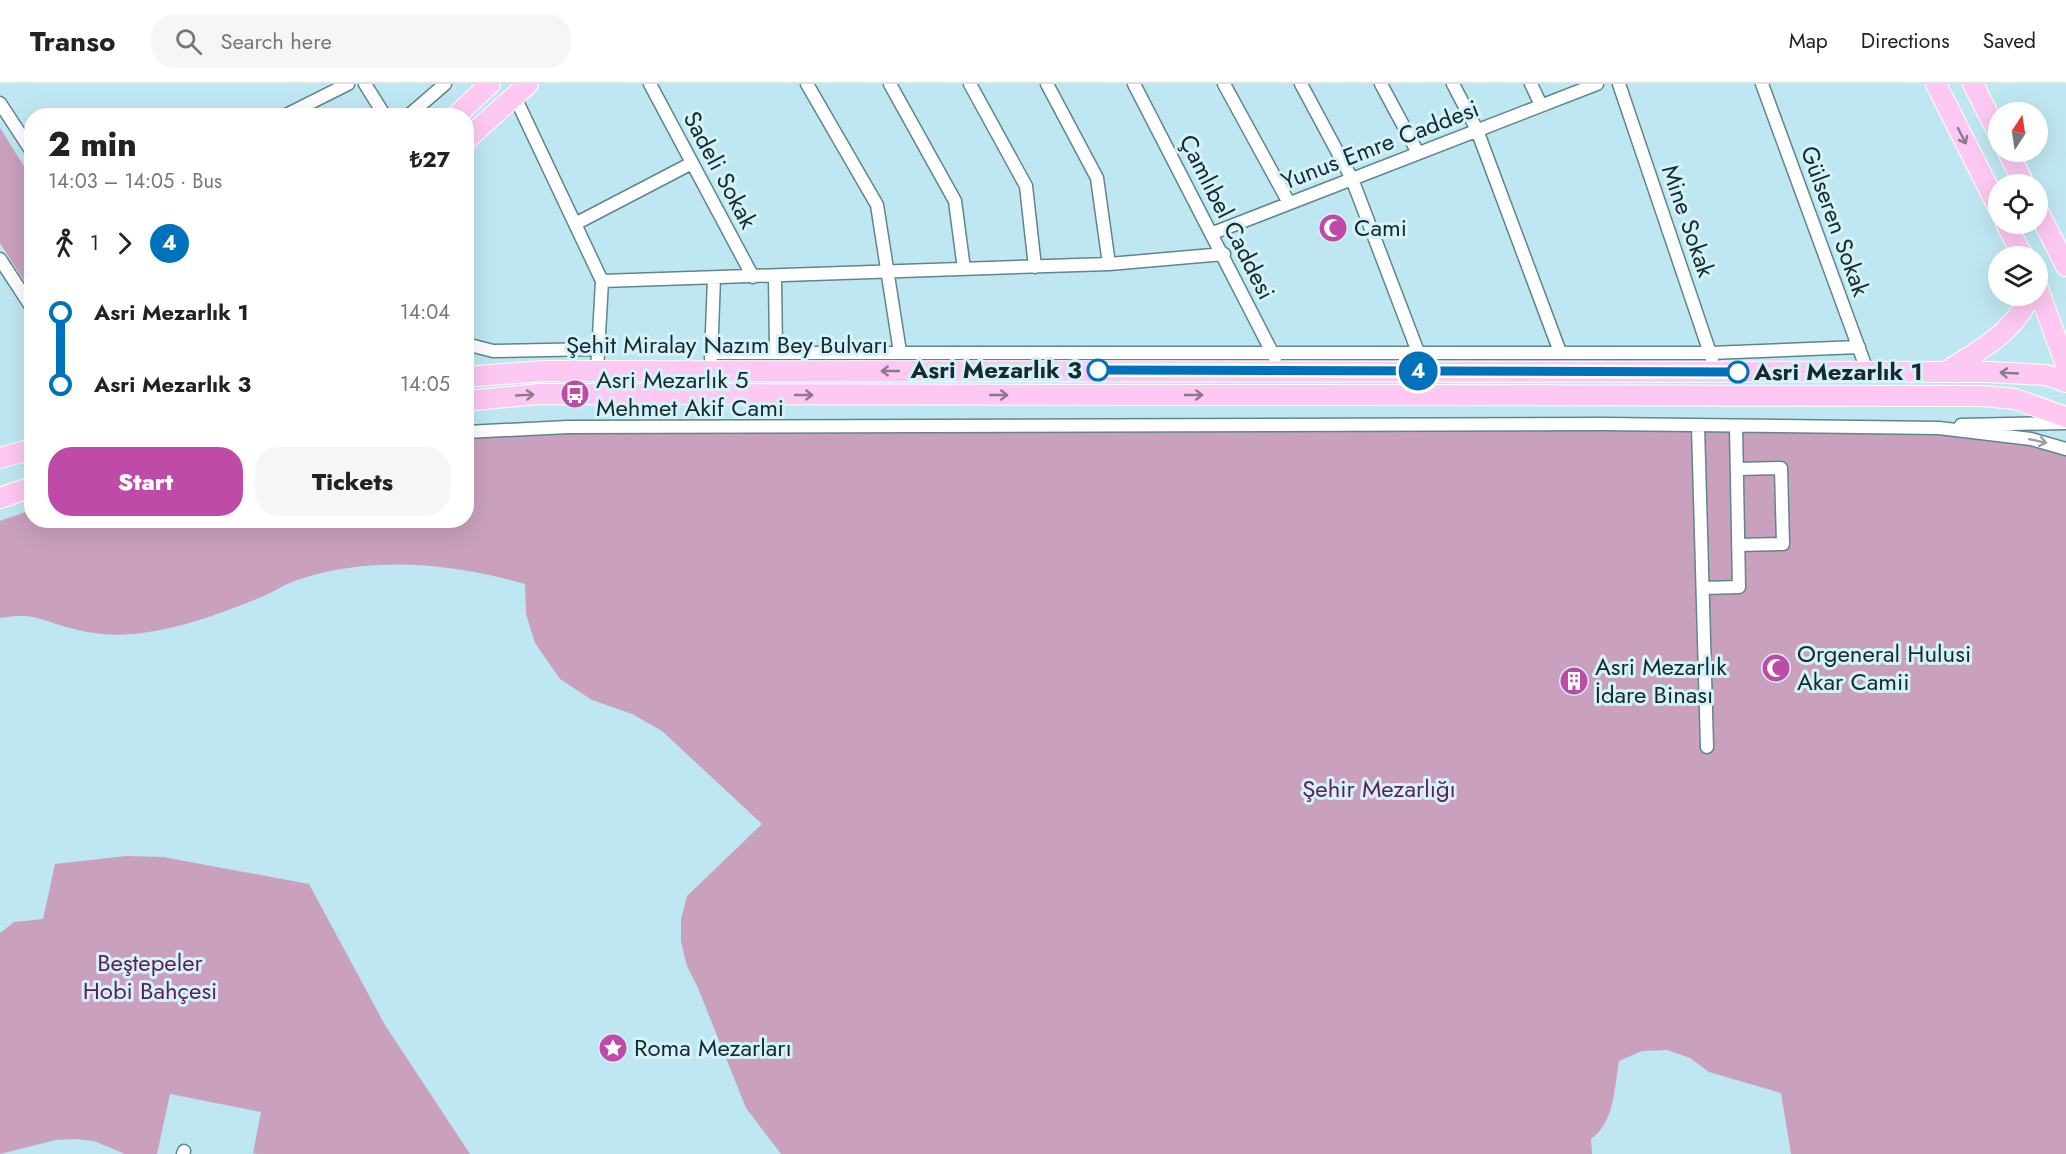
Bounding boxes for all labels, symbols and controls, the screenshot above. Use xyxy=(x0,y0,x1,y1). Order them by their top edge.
search box xyxy=(151,14,571,68)
text: Transo xyxy=(30,21,115,62)
icon: search xyxy=(172,25,205,58)
text: Search here xyxy=(220,25,332,57)
text: Map xyxy=(1789,26,1828,56)
text: Directions xyxy=(1861,26,1950,56)
text: Saved xyxy=(1983,26,2036,56)
street label: Yunus Emre Caddesi xyxy=(1276,91,1484,198)
north arrow xyxy=(1988,102,2048,162)
map controls xyxy=(1988,102,2048,306)
street label: Sadeli Sokak xyxy=(675,105,766,235)
text: 2 min xyxy=(48,121,137,168)
one-way arrow xyxy=(1957,127,1969,145)
street label: Çamlıbel Caddesi xyxy=(1171,128,1284,305)
street label: Gülseren Sokak xyxy=(1792,141,1879,301)
text: ₺27 xyxy=(410,143,450,175)
street label: Mine Sokak xyxy=(1653,160,1724,282)
text: 14:03 – 14:05 · Bus xyxy=(48,167,222,196)
button: locate xyxy=(1988,174,2048,234)
place label: Cami xyxy=(1354,210,1407,245)
mosque icon: Cami xyxy=(1317,212,1349,244)
icon: walk xyxy=(48,227,81,260)
icon: forward xyxy=(108,227,141,260)
text: 4 xyxy=(162,228,177,258)
text: 1 xyxy=(90,229,99,258)
button: layers xyxy=(1988,246,2048,306)
text: Asri Mezarlık 1 xyxy=(94,296,249,328)
text: 14:04 xyxy=(400,298,450,327)
street label: Şehit Miralay Nazım Bey Bulvarı xyxy=(566,327,888,362)
place label: Asri Mezarlık 3 xyxy=(910,352,1082,387)
line badge: 4 xyxy=(1398,352,1438,390)
place label: Asri Mezarlık 1 xyxy=(1753,354,1923,389)
text: 4 xyxy=(1411,356,1425,386)
marker: Asri Mezarlık 3 xyxy=(1087,359,1109,381)
marker: Asri Mezarlık 1 xyxy=(1727,361,1749,383)
place label: Asri Mezarlık 5 Mehmet Akif Cami xyxy=(596,362,784,425)
one-way arrow xyxy=(881,365,901,377)
text: Asri Mezarlık 3 xyxy=(94,368,251,400)
one-way arrow xyxy=(2000,368,2020,379)
text: 14:05 xyxy=(400,370,450,399)
bus stop icon: Asri Mezarlık 5 Mehmet Akif Cami xyxy=(559,378,591,410)
one-way arrow xyxy=(793,389,813,401)
one-way arrow xyxy=(988,389,1008,401)
one-way arrow xyxy=(1183,389,1203,401)
one-way arrow xyxy=(514,390,534,401)
one-way arrow xyxy=(2028,436,2048,447)
button: Start xyxy=(48,447,243,516)
button: Tickets xyxy=(255,447,450,516)
place label: Orgeneral Hulusi Akar Camii xyxy=(1797,636,1971,699)
place label: Asri Mezarlık İdare Binası xyxy=(1595,649,1727,712)
mosque icon: Orgeneral Hulusi Akar Camii xyxy=(1760,652,1792,684)
building icon: Asri Mezarlık İdare Binası xyxy=(1558,665,1590,697)
park label: Şehir Mezarlığı xyxy=(1302,771,1456,806)
park label: Beştepeler Hobi Bahçesi xyxy=(83,945,217,1008)
place label: Roma Mezarları xyxy=(634,1030,792,1065)
place icon: Roma Mezarları xyxy=(597,1032,629,1064)

